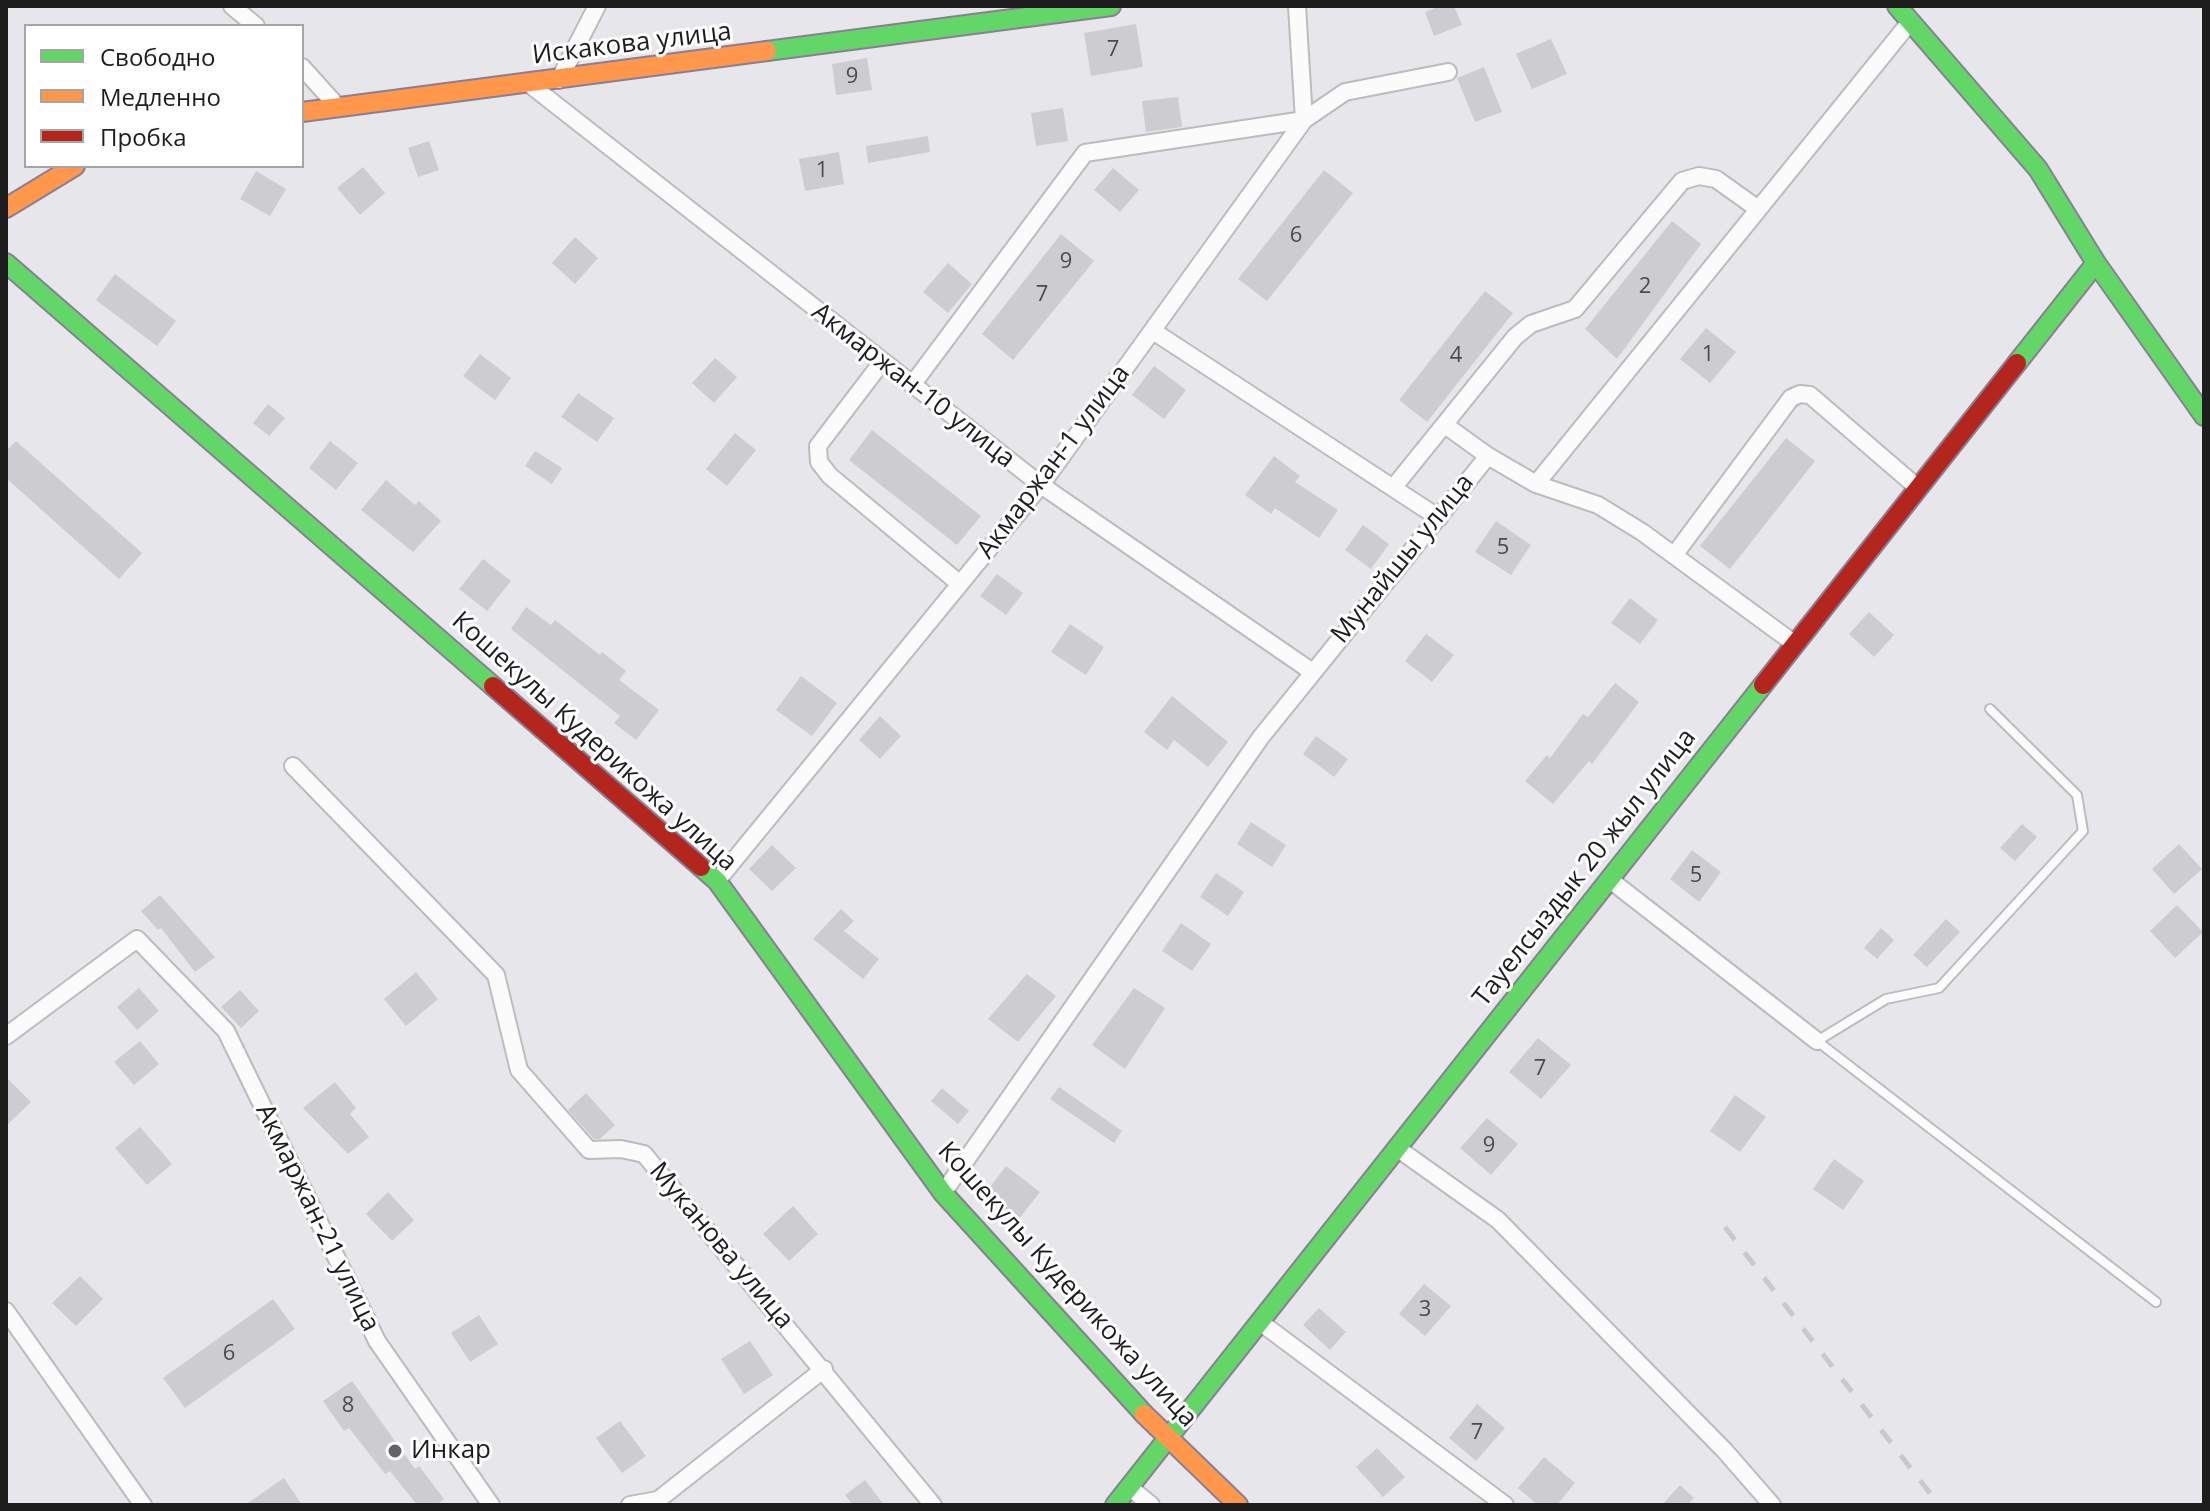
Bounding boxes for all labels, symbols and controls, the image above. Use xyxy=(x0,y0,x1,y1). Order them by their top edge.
street label: Искакова улица xyxy=(531,16,733,72)
legend xyxy=(24,24,304,168)
house number: 7 xyxy=(1107,37,1119,63)
text: Свободно xyxy=(100,40,215,73)
house number: 9 xyxy=(846,64,858,90)
text: Медленно xyxy=(100,80,221,113)
text: Пробка xyxy=(100,120,187,153)
house number: 1 xyxy=(816,158,828,184)
house number: 6 xyxy=(1290,223,1302,249)
house number: 9 xyxy=(1060,249,1072,275)
house number: 2 xyxy=(1639,274,1651,300)
house number: 7 xyxy=(1036,282,1048,308)
street label: Акмаржан-10 улица xyxy=(805,297,1021,475)
house number: 1 xyxy=(1702,342,1714,368)
house number: 4 xyxy=(1450,343,1462,369)
street label: Акмаржан-1 улица xyxy=(971,359,1137,565)
street label: Мунайшы улица xyxy=(1325,468,1481,650)
house number: 5 xyxy=(1497,535,1509,561)
street label: Кошекулы Кудерикожа улица xyxy=(445,606,743,878)
street label: Тауелсыздык 20 жыл улица xyxy=(1467,723,1703,1013)
house number: 5 xyxy=(1690,863,1702,889)
house number: 7 xyxy=(1534,1056,1546,1082)
street label: Акмаржан-21 улица xyxy=(248,1099,386,1337)
house number: 9 xyxy=(1483,1133,1495,1159)
street label: Кошекулы Кудерикожа улица xyxy=(931,1136,1203,1434)
street label: Муканова улица xyxy=(642,1156,800,1336)
house number: 3 xyxy=(1419,1297,1431,1323)
house number: 6 xyxy=(223,1341,235,1367)
house number: 8 xyxy=(342,1393,354,1419)
house number: 7 xyxy=(1471,1420,1483,1446)
place label: Инкар xyxy=(411,1435,491,1467)
marker: Инкар xyxy=(386,1442,404,1460)

